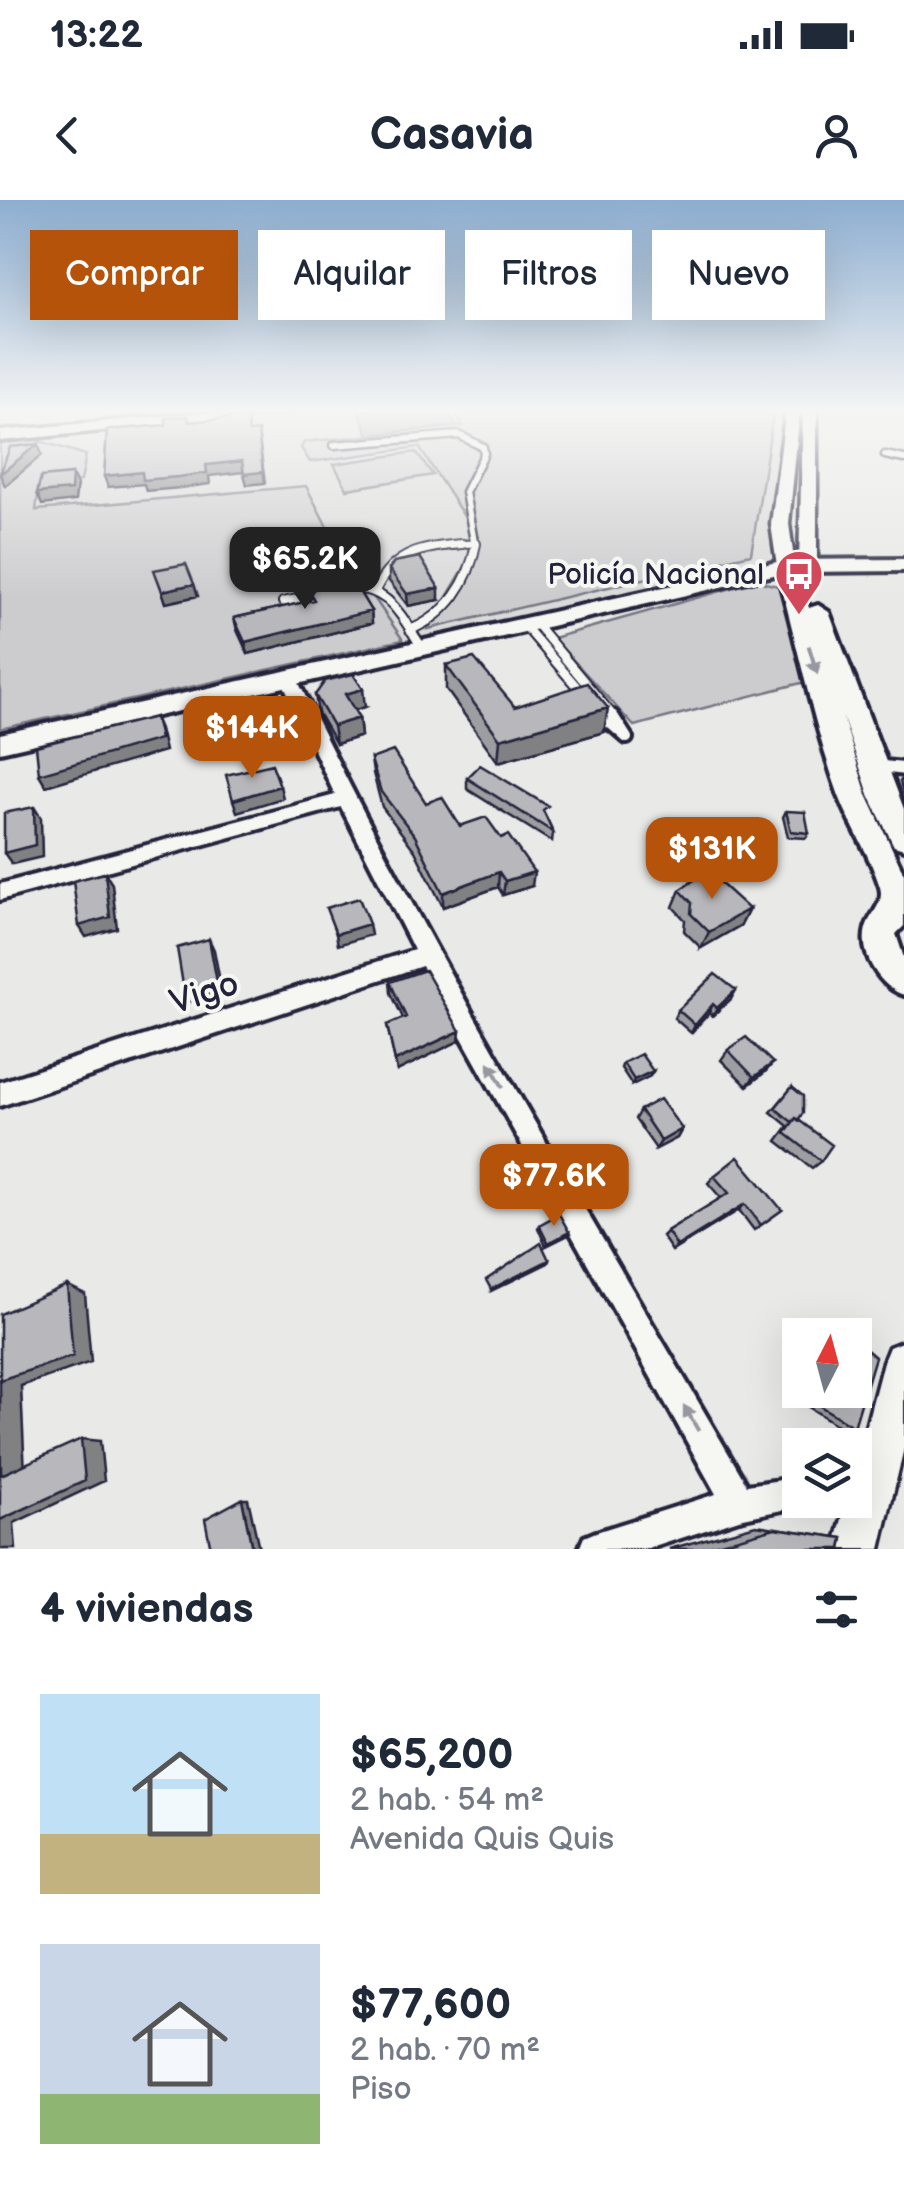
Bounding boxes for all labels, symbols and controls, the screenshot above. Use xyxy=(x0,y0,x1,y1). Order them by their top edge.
text: 13:22 xyxy=(50,13,143,58)
icon: back xyxy=(40,108,95,163)
text: Casavia xyxy=(370,108,534,163)
icon: person xyxy=(809,108,864,163)
chip: Comprar xyxy=(30,230,238,320)
chip: Alquilar xyxy=(258,230,445,320)
chip: Filtros xyxy=(465,230,632,320)
chip: Nuevo xyxy=(652,230,825,320)
pin: $65.2K xyxy=(224,527,386,612)
text: $65.2K xyxy=(252,540,358,579)
bus stop icon: Policía Nacional xyxy=(773,548,825,616)
place label: Policía Nacional xyxy=(547,557,764,593)
one-way arrow xyxy=(806,645,821,675)
pin: $144K xyxy=(182,696,322,781)
text: $144K xyxy=(205,709,299,748)
pin: $131K xyxy=(642,817,782,902)
text: $131K xyxy=(668,830,756,869)
street label: Vigo xyxy=(165,962,244,1025)
one-way arrow xyxy=(488,1061,505,1089)
pin: $77.6K xyxy=(473,1144,635,1229)
text: $77.6K xyxy=(502,1157,606,1196)
north arrow xyxy=(782,1318,872,1408)
map controls xyxy=(782,1318,872,1518)
one-way arrow xyxy=(683,1404,700,1432)
button: layers xyxy=(782,1428,872,1518)
icon: filters xyxy=(809,1582,864,1637)
text: 4 viviendas xyxy=(40,1584,253,1635)
text: $65,200 xyxy=(350,1730,513,1781)
icon: home xyxy=(120,1734,240,1854)
text: 2 hab. · 54 m² xyxy=(350,1781,544,1820)
text: Avenida Quis Quis xyxy=(350,1820,614,1859)
text: $77,600 xyxy=(350,1980,511,2031)
icon: home xyxy=(120,1984,240,2104)
text: 2 hab. · 70 m² xyxy=(350,2031,540,2070)
text: Piso xyxy=(350,2070,412,2109)

